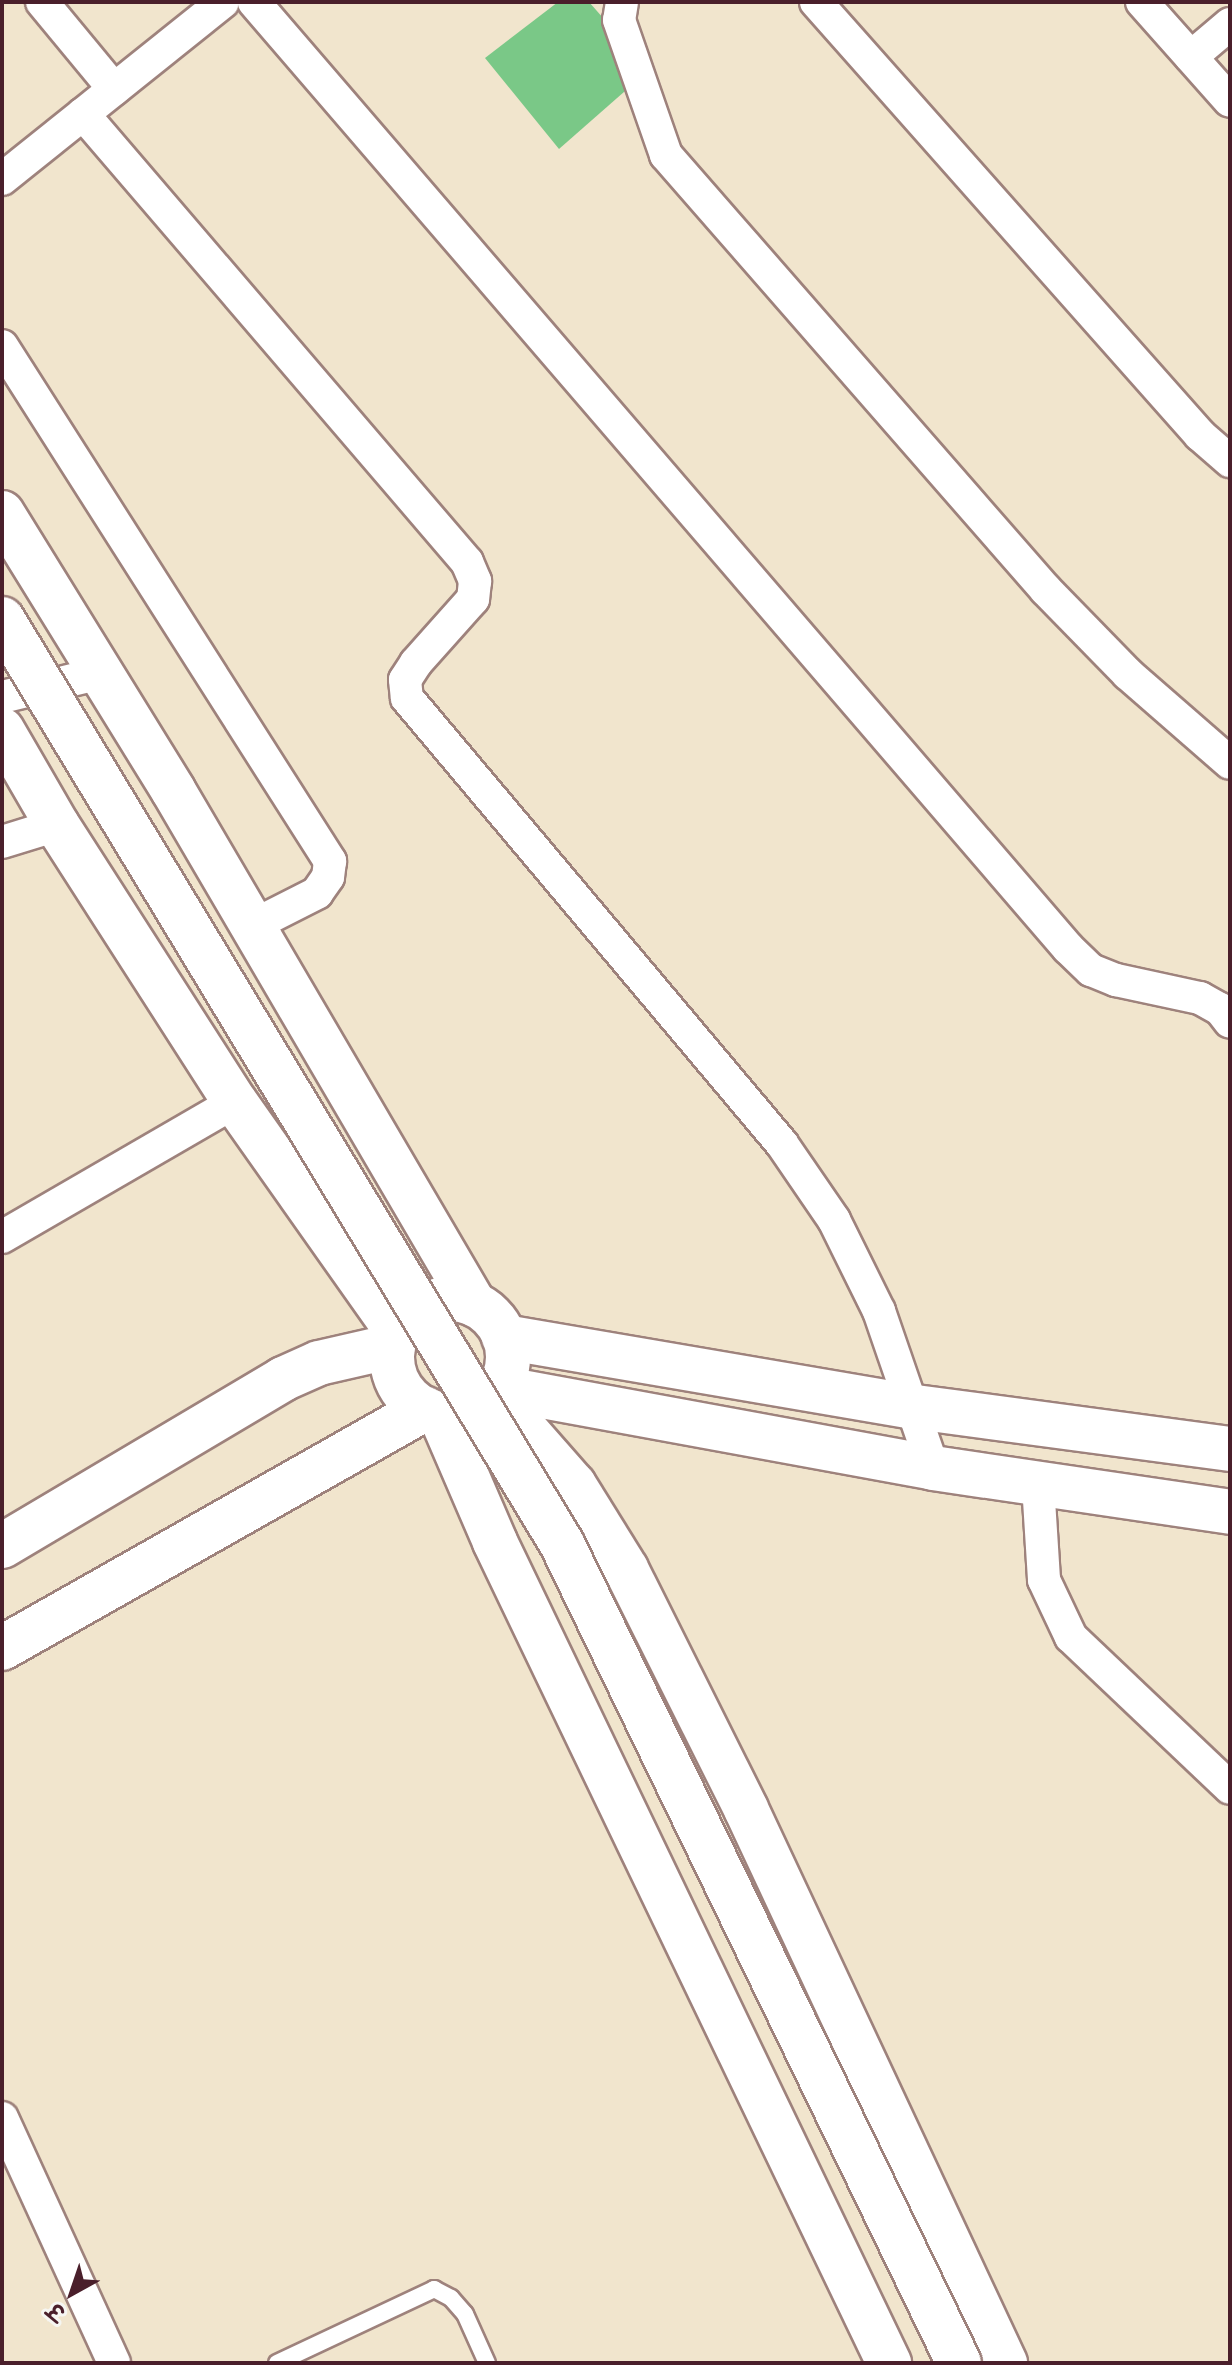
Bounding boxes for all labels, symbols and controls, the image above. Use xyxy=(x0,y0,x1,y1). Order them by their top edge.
north arrow xyxy=(32,2253,112,2333)
text: उ xyxy=(42,2296,71,2327)

